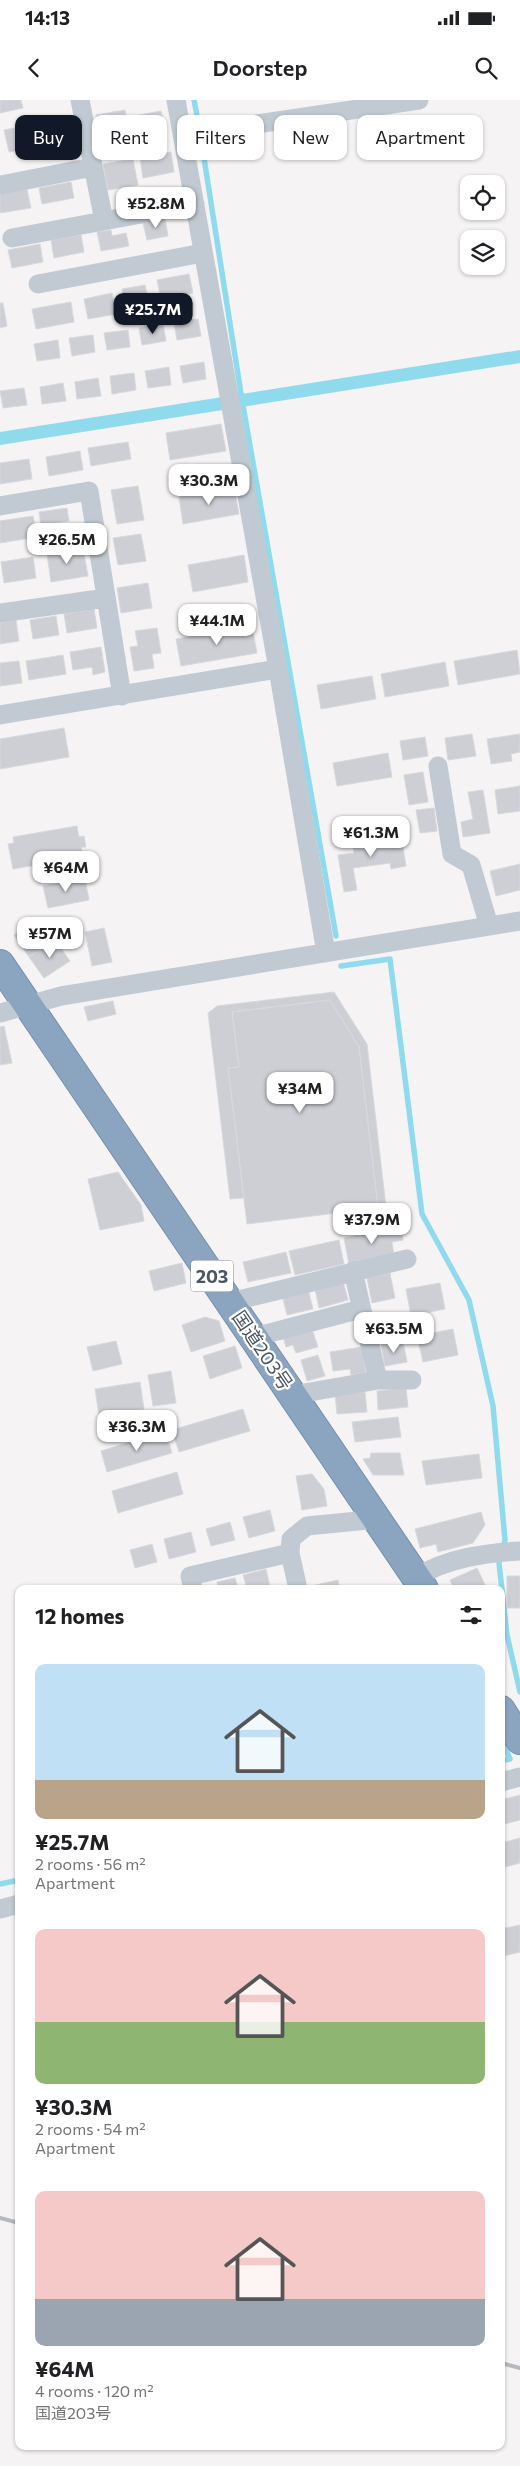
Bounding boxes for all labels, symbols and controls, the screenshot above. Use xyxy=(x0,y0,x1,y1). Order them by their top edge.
text: 14:13 xyxy=(25,6,70,29)
icon: back xyxy=(20,54,48,82)
text: Doorstep xyxy=(213,54,307,81)
icon: search xyxy=(472,54,500,82)
chip: Buy xyxy=(15,115,82,160)
chip: Rent xyxy=(92,115,167,160)
chip: Filters xyxy=(177,115,264,160)
chip: New xyxy=(274,115,347,160)
chip: Apartment xyxy=(357,115,483,160)
map controls xyxy=(460,175,505,275)
button: locate xyxy=(460,175,505,220)
pin: ¥52.8M xyxy=(115,186,197,229)
text: ¥52.8M xyxy=(127,193,185,212)
button: layers xyxy=(460,230,505,275)
pin: ¥25.7M xyxy=(112,292,194,335)
text: ¥25.7M xyxy=(125,299,181,318)
pin: ¥30.3M xyxy=(168,464,250,506)
text: ¥30.3M xyxy=(180,470,239,489)
pin: ¥26.5M xyxy=(26,522,108,565)
text: ¥26.5M xyxy=(38,529,96,548)
pin: ¥44.1M xyxy=(176,604,258,646)
text: ¥44.1M xyxy=(189,610,245,629)
pin: ¥61.3M xyxy=(330,816,412,858)
text: ¥61.3M xyxy=(343,822,399,841)
pin: ¥64M xyxy=(36,850,96,893)
text: ¥64M xyxy=(43,857,89,876)
pin: ¥57M xyxy=(20,916,80,959)
text: ¥57M xyxy=(28,923,72,942)
pin: ¥34M xyxy=(270,1072,330,1114)
text: ¥34M xyxy=(278,1078,322,1097)
pin: ¥37.9M xyxy=(331,1202,413,1245)
text: ¥37.9M xyxy=(344,1209,400,1228)
road number: 203 xyxy=(191,1260,233,1292)
street label: 国道203号 xyxy=(228,1306,298,1394)
pin: ¥63.5M xyxy=(353,1312,435,1354)
text: ¥63.5M xyxy=(365,1318,423,1337)
pin: ¥36.3M xyxy=(96,1410,178,1452)
text: ¥36.3M xyxy=(108,1416,166,1435)
icon: filters xyxy=(457,1601,485,1629)
text: 12 homes xyxy=(35,1603,124,1628)
icon: home xyxy=(215,1696,305,1786)
text: ¥25.7M xyxy=(35,1829,110,1854)
text: 2 rooms · 56 m² xyxy=(35,1854,146,1873)
text: Apartment xyxy=(35,1873,115,1892)
icon: home xyxy=(215,1961,305,2051)
text: ¥30.3M xyxy=(35,2094,112,2119)
text: 2 rooms · 54 m² xyxy=(35,2119,146,2138)
text: Apartment xyxy=(35,2138,115,2157)
icon: home xyxy=(215,2224,305,2314)
text: ¥64M xyxy=(35,2356,95,2381)
text: 4 rooms · 120 m² xyxy=(35,2381,154,2400)
text: 国道203号 xyxy=(35,2403,111,2422)

